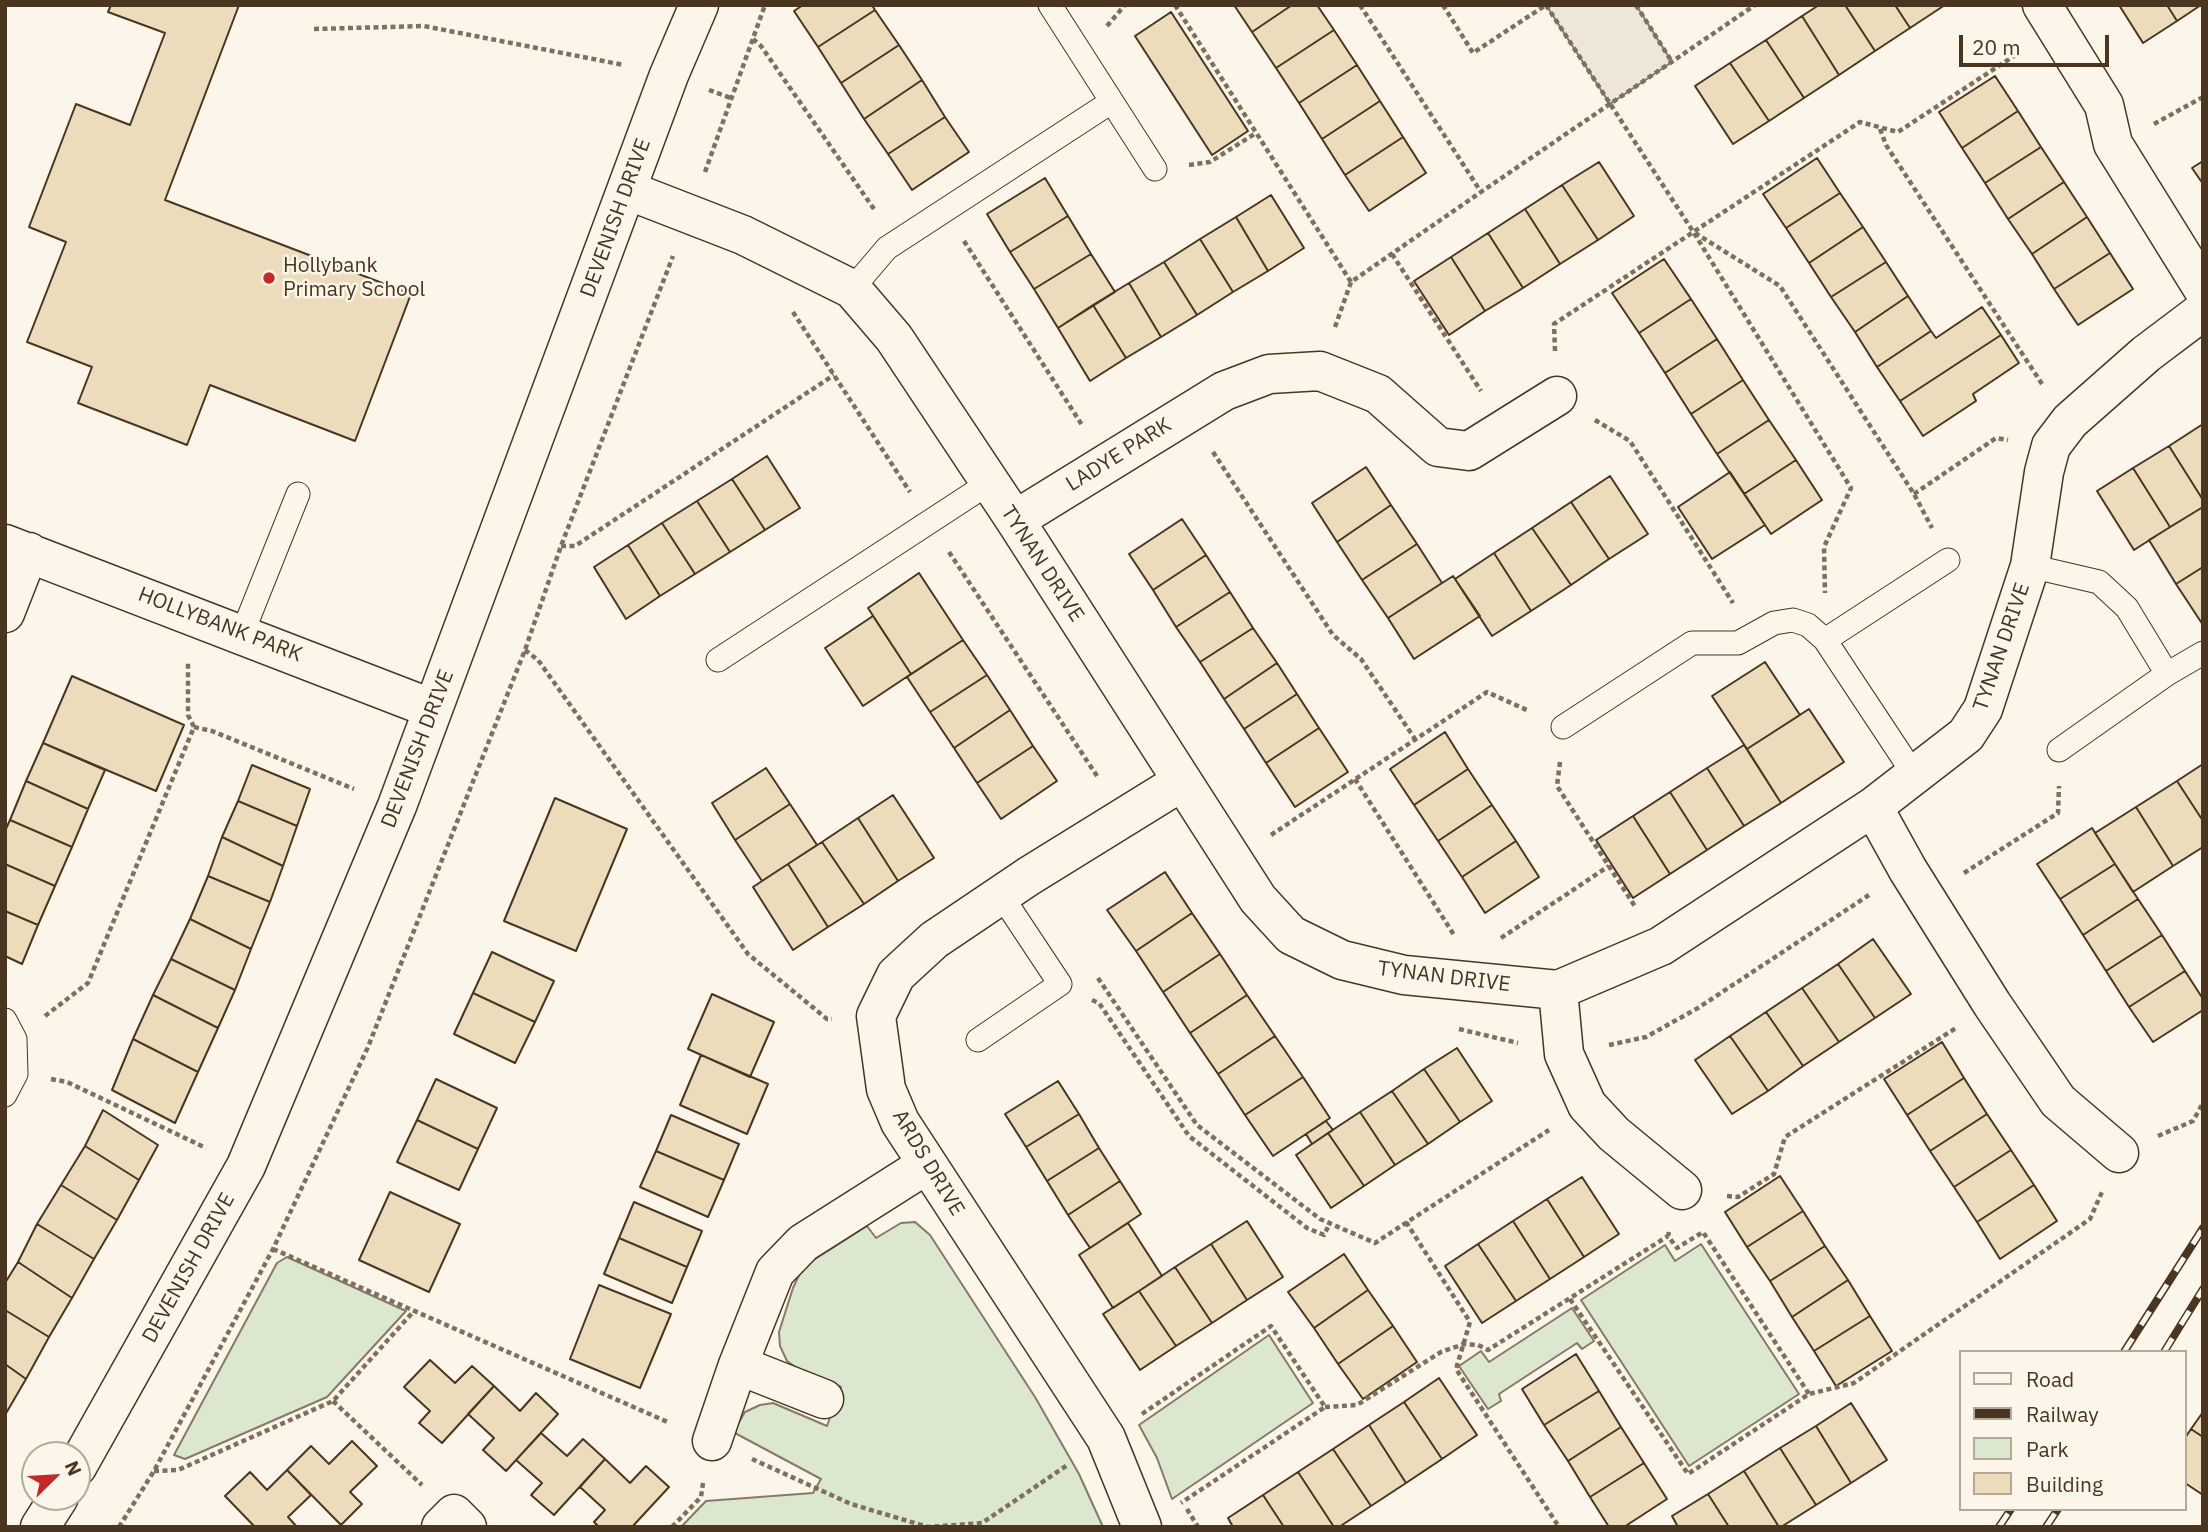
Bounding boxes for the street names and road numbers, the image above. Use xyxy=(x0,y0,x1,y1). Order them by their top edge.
street label: DEVENISH DRIVE xyxy=(576,135,656,301)
street label: LADYE PARK xyxy=(1062,413,1176,497)
street label: TYNAN DRIVE xyxy=(995,501,1089,627)
street label: TYNAN DRIVE xyxy=(1968,580,2036,714)
street label: HOLLYBANK PARK xyxy=(134,582,306,668)
street label: DEVENISH DRIVE xyxy=(376,666,460,832)
street label: TYNAN DRIVE xyxy=(1376,956,1512,998)
street label: ARDS DRIVE xyxy=(887,1105,969,1221)
street label: DEVENISH DRIVE xyxy=(137,1189,241,1347)

